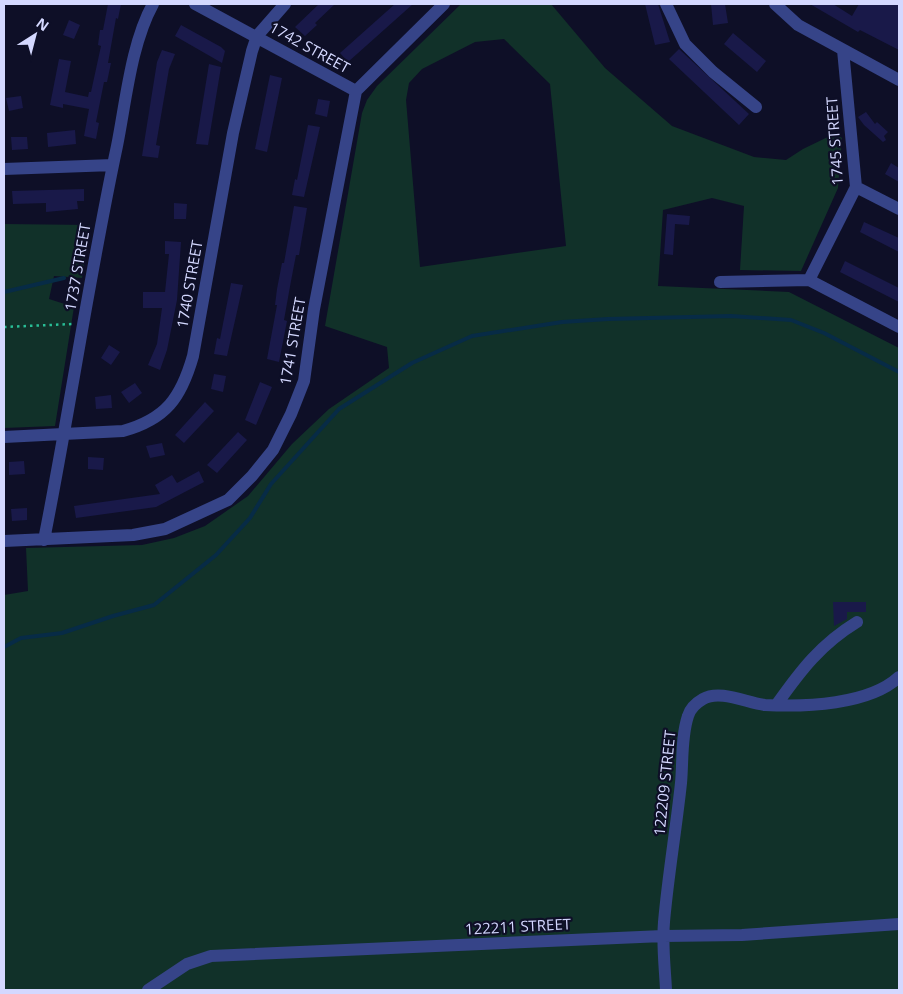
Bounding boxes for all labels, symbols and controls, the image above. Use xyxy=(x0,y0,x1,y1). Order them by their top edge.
north arrow xyxy=(10,10,60,60)
text: N xyxy=(33,13,53,35)
street label: 1742 STREET xyxy=(266,17,354,78)
street label: 1745 STREET xyxy=(821,95,847,186)
street label: 1737 STREET xyxy=(59,221,95,313)
street label: 1740 STREET xyxy=(171,238,207,330)
street label: 1741 STREET xyxy=(274,295,310,387)
street label: 122209 STREET xyxy=(649,729,680,837)
street label: 122211 STREET xyxy=(465,913,572,939)

